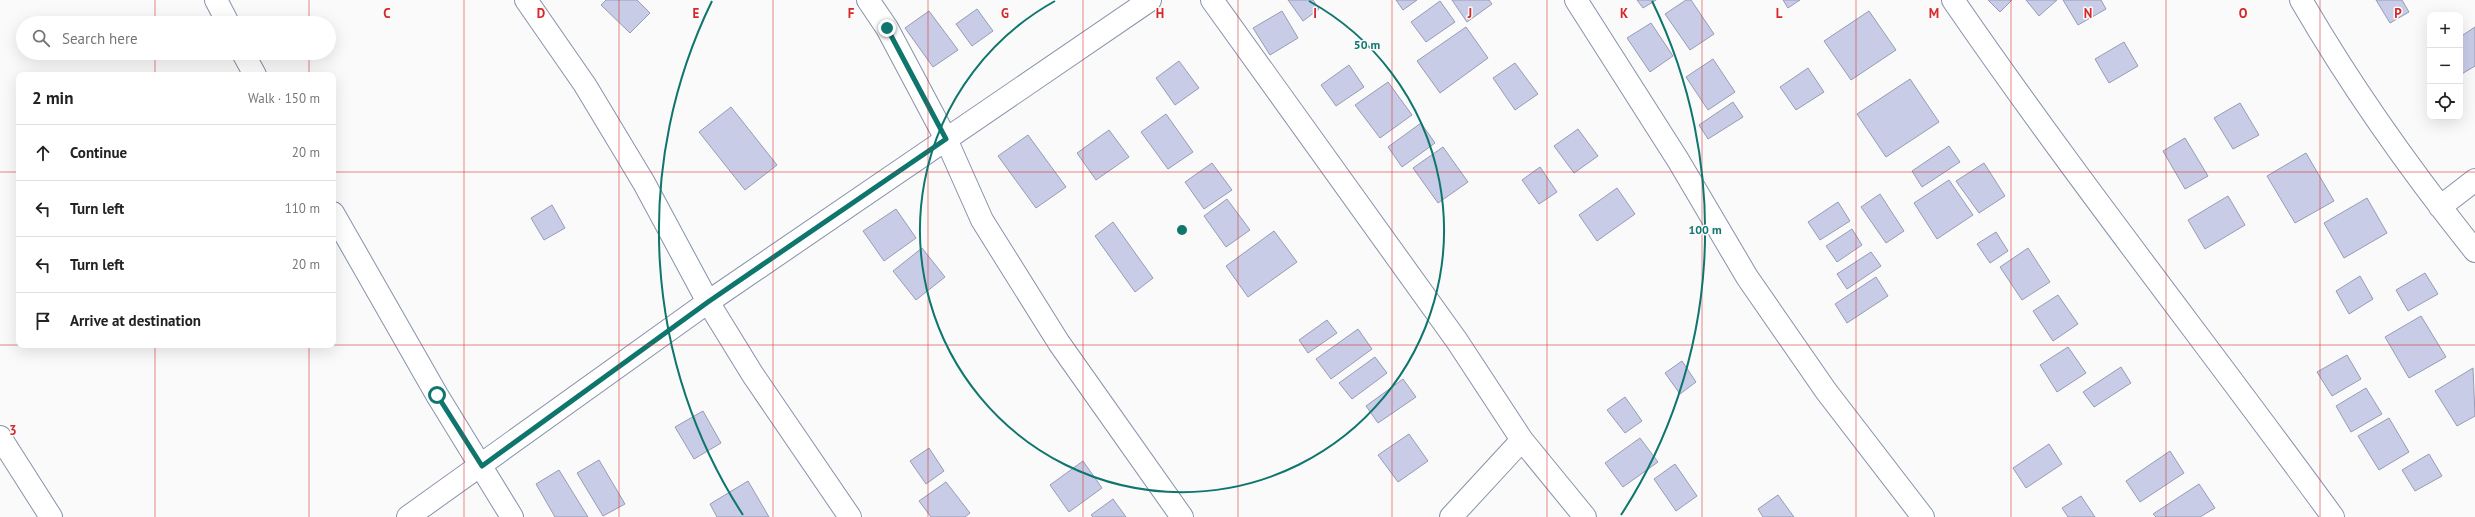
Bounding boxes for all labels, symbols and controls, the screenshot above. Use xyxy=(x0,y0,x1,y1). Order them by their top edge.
text: C xyxy=(383,5,391,22)
text: D xyxy=(537,5,545,22)
text: E xyxy=(693,5,700,22)
text: F xyxy=(848,5,855,22)
text: G xyxy=(1001,5,1009,22)
text: H xyxy=(1156,5,1164,22)
text: I xyxy=(1313,5,1317,22)
text: J xyxy=(1467,5,1472,22)
text: K xyxy=(1620,5,1628,22)
text: L xyxy=(1776,5,1783,22)
text: M xyxy=(1929,5,1939,22)
text: N xyxy=(2084,5,2092,22)
text: O xyxy=(2239,5,2248,22)
text: P xyxy=(2394,5,2402,22)
map controls xyxy=(2427,12,2463,120)
button: + xyxy=(2427,12,2463,48)
search box xyxy=(16,16,336,60)
route end xyxy=(878,19,896,37)
icon: search xyxy=(30,27,52,49)
text: Search here xyxy=(62,29,138,48)
text: 50 m xyxy=(1354,37,1380,52)
button: − xyxy=(2427,48,2463,84)
button: locate xyxy=(2427,84,2463,120)
text: 2 min xyxy=(32,87,73,109)
text: Walk · 150 m xyxy=(248,90,320,107)
icon: ahead xyxy=(32,142,54,164)
text: Continue xyxy=(70,143,127,162)
text: 20 m xyxy=(292,144,320,161)
icon: left xyxy=(32,198,54,220)
text: Turn left xyxy=(70,199,124,218)
text: 110 m xyxy=(285,200,320,217)
text: 100 m xyxy=(1688,222,1722,237)
centre of rings xyxy=(1175,223,1189,237)
icon: left xyxy=(32,254,54,276)
text: Turn left xyxy=(70,255,124,274)
text: 20 m xyxy=(292,256,320,273)
icon: arrive xyxy=(32,310,54,332)
text: Arrive at destination xyxy=(70,311,201,330)
route start xyxy=(428,386,446,404)
text: 3 xyxy=(9,422,17,439)

